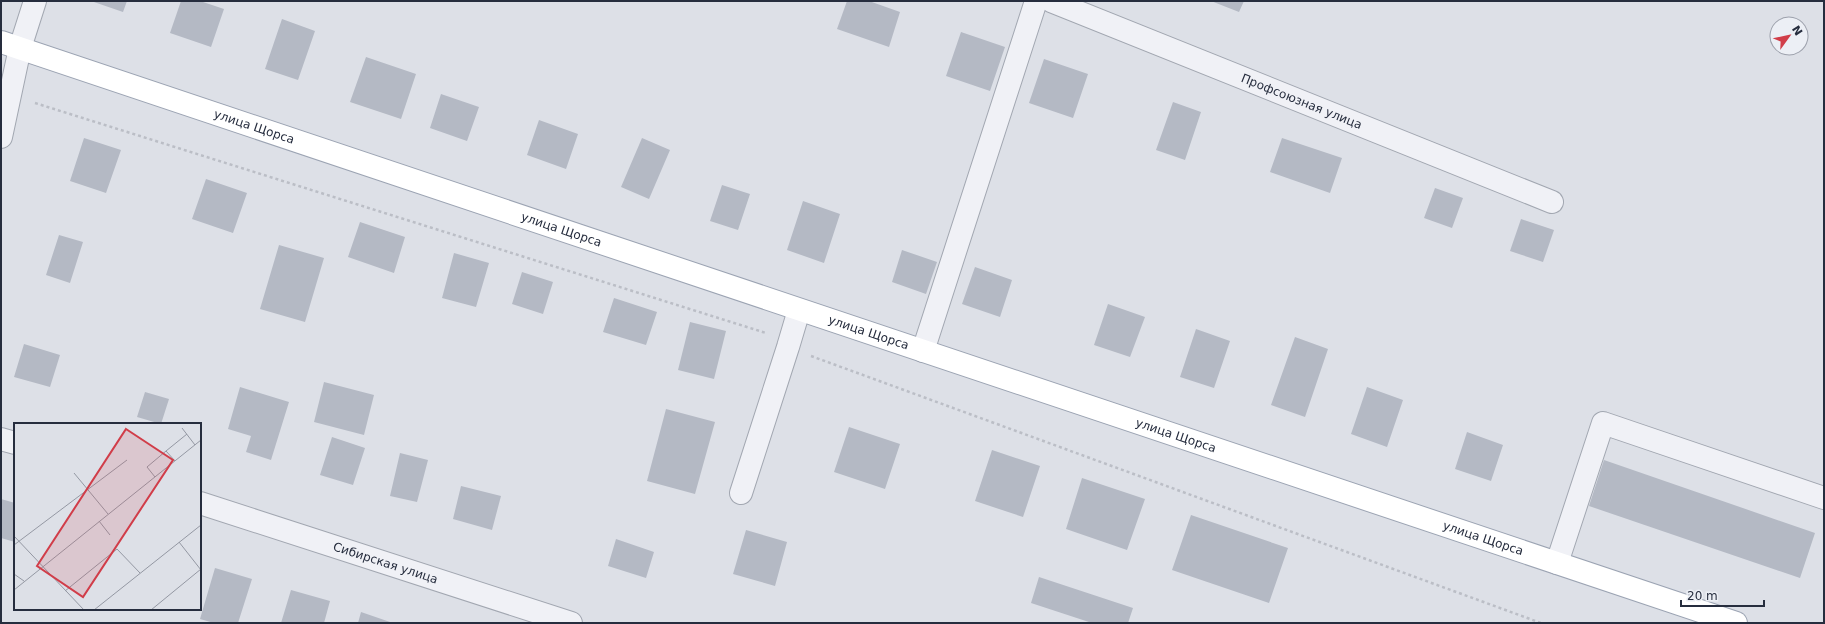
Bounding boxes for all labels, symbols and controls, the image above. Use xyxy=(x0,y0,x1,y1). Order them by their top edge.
north arrow xyxy=(1769,16,1809,56)
text: N xyxy=(1789,23,1805,38)
street label: Профсоюзная улица xyxy=(1239,71,1364,132)
street label: улица Щорса xyxy=(212,107,296,147)
street label: улица Щорса xyxy=(519,210,603,250)
street label: улица Щорса xyxy=(827,313,911,353)
street label: улица Щорса xyxy=(1134,415,1218,455)
inset map xyxy=(14,423,201,610)
street label: улица Щорса xyxy=(1441,518,1525,558)
street label: Сибирская улица xyxy=(331,540,440,587)
scale bar xyxy=(1681,582,1764,608)
text: 20 m xyxy=(1687,589,1718,603)

